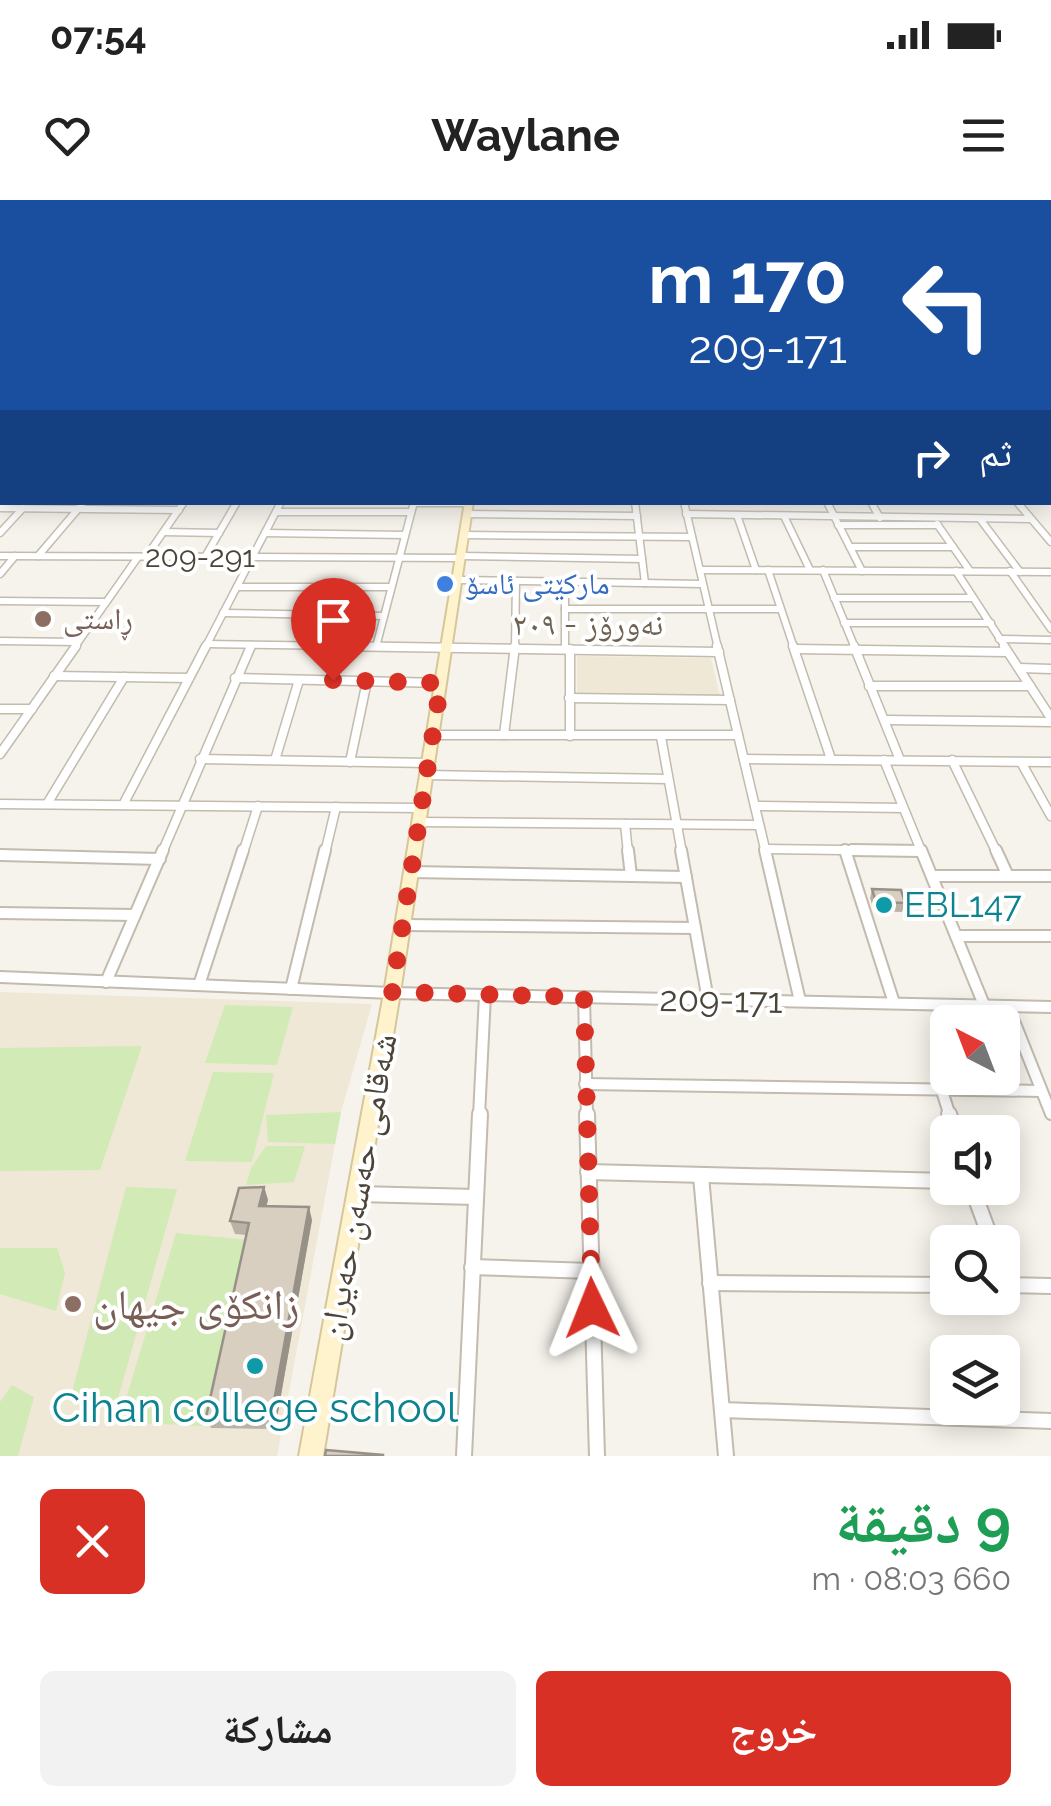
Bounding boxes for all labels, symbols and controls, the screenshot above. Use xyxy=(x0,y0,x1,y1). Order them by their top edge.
text: 07:54 xyxy=(50,13,147,58)
icon: heart xyxy=(40,108,95,163)
icon: menu xyxy=(956,108,1011,163)
text: Waylane xyxy=(431,109,620,162)
text: 170 m xyxy=(648,237,847,319)
icon: left xyxy=(882,240,1012,370)
text: 209-171 xyxy=(689,321,847,374)
icon: right xyxy=(904,430,959,485)
text: ثم xyxy=(979,430,1012,475)
street label: 209-291 xyxy=(145,539,255,574)
place label: مارکێتی ئاسۆ xyxy=(465,566,610,602)
marker: مارکێتی ئاسۆ xyxy=(434,573,456,595)
pin xyxy=(291,578,376,681)
icon: arrive xyxy=(306,593,361,648)
place label: ڕاستی xyxy=(63,601,133,641)
district label: نەورۆز - ٢٠٩ xyxy=(513,605,663,642)
marker: ڕاستی xyxy=(32,608,54,630)
place label: EBL147 xyxy=(904,884,1022,925)
marker: EBL147 xyxy=(873,894,895,916)
street label: 209-171 xyxy=(659,978,783,1021)
north arrow xyxy=(930,1005,1020,1095)
map controls xyxy=(930,1005,1020,1425)
street label: شەقامی حەسەن حەیران xyxy=(310,1030,406,1344)
button: sound xyxy=(930,1115,1020,1205)
button: search xyxy=(930,1225,1020,1315)
position arrow xyxy=(540,1256,644,1360)
place label: زانکۆی جیھان xyxy=(93,1280,299,1330)
marker: زانکۆی جیھان xyxy=(62,1293,84,1315)
button: layers xyxy=(930,1335,1020,1425)
marker: Cihan college school xyxy=(244,1355,266,1377)
place label: Cihan college school xyxy=(52,1383,459,1432)
text: 9 دقيقة xyxy=(835,1487,1011,1557)
button: close xyxy=(40,1489,145,1594)
text: 660 m · 08:03 xyxy=(812,1560,1011,1597)
button: مشاركة xyxy=(40,1671,516,1786)
button: خروج xyxy=(536,1671,1011,1786)

